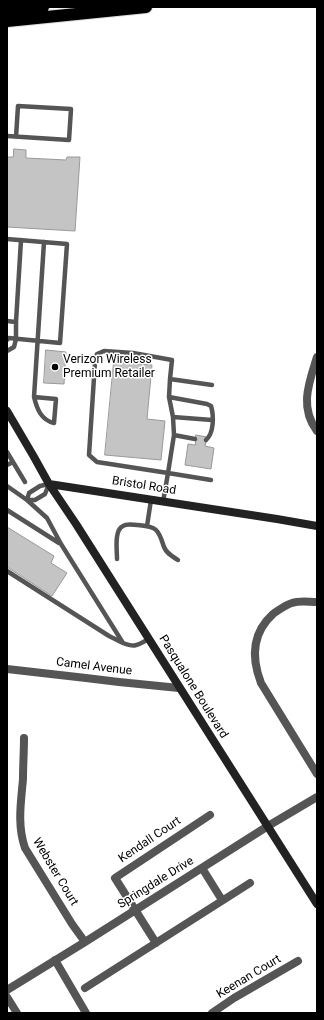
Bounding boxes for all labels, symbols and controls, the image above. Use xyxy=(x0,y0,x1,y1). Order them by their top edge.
place label: Verizon Wireless Premium Retailer xyxy=(63,353,155,381)
marker: Verizon Wireless Premium Retailer xyxy=(50,362,60,372)
street label: Bristol Road xyxy=(111,474,177,498)
street label: Pasqualone Boulevard xyxy=(155,633,231,741)
street label: Camel Avenue xyxy=(55,655,133,679)
street label: Kendall Court xyxy=(116,814,184,866)
street label: Webster Court xyxy=(29,835,81,909)
street label: Springdale Drive xyxy=(115,854,197,912)
street label: Keenan Court xyxy=(214,952,284,1002)

